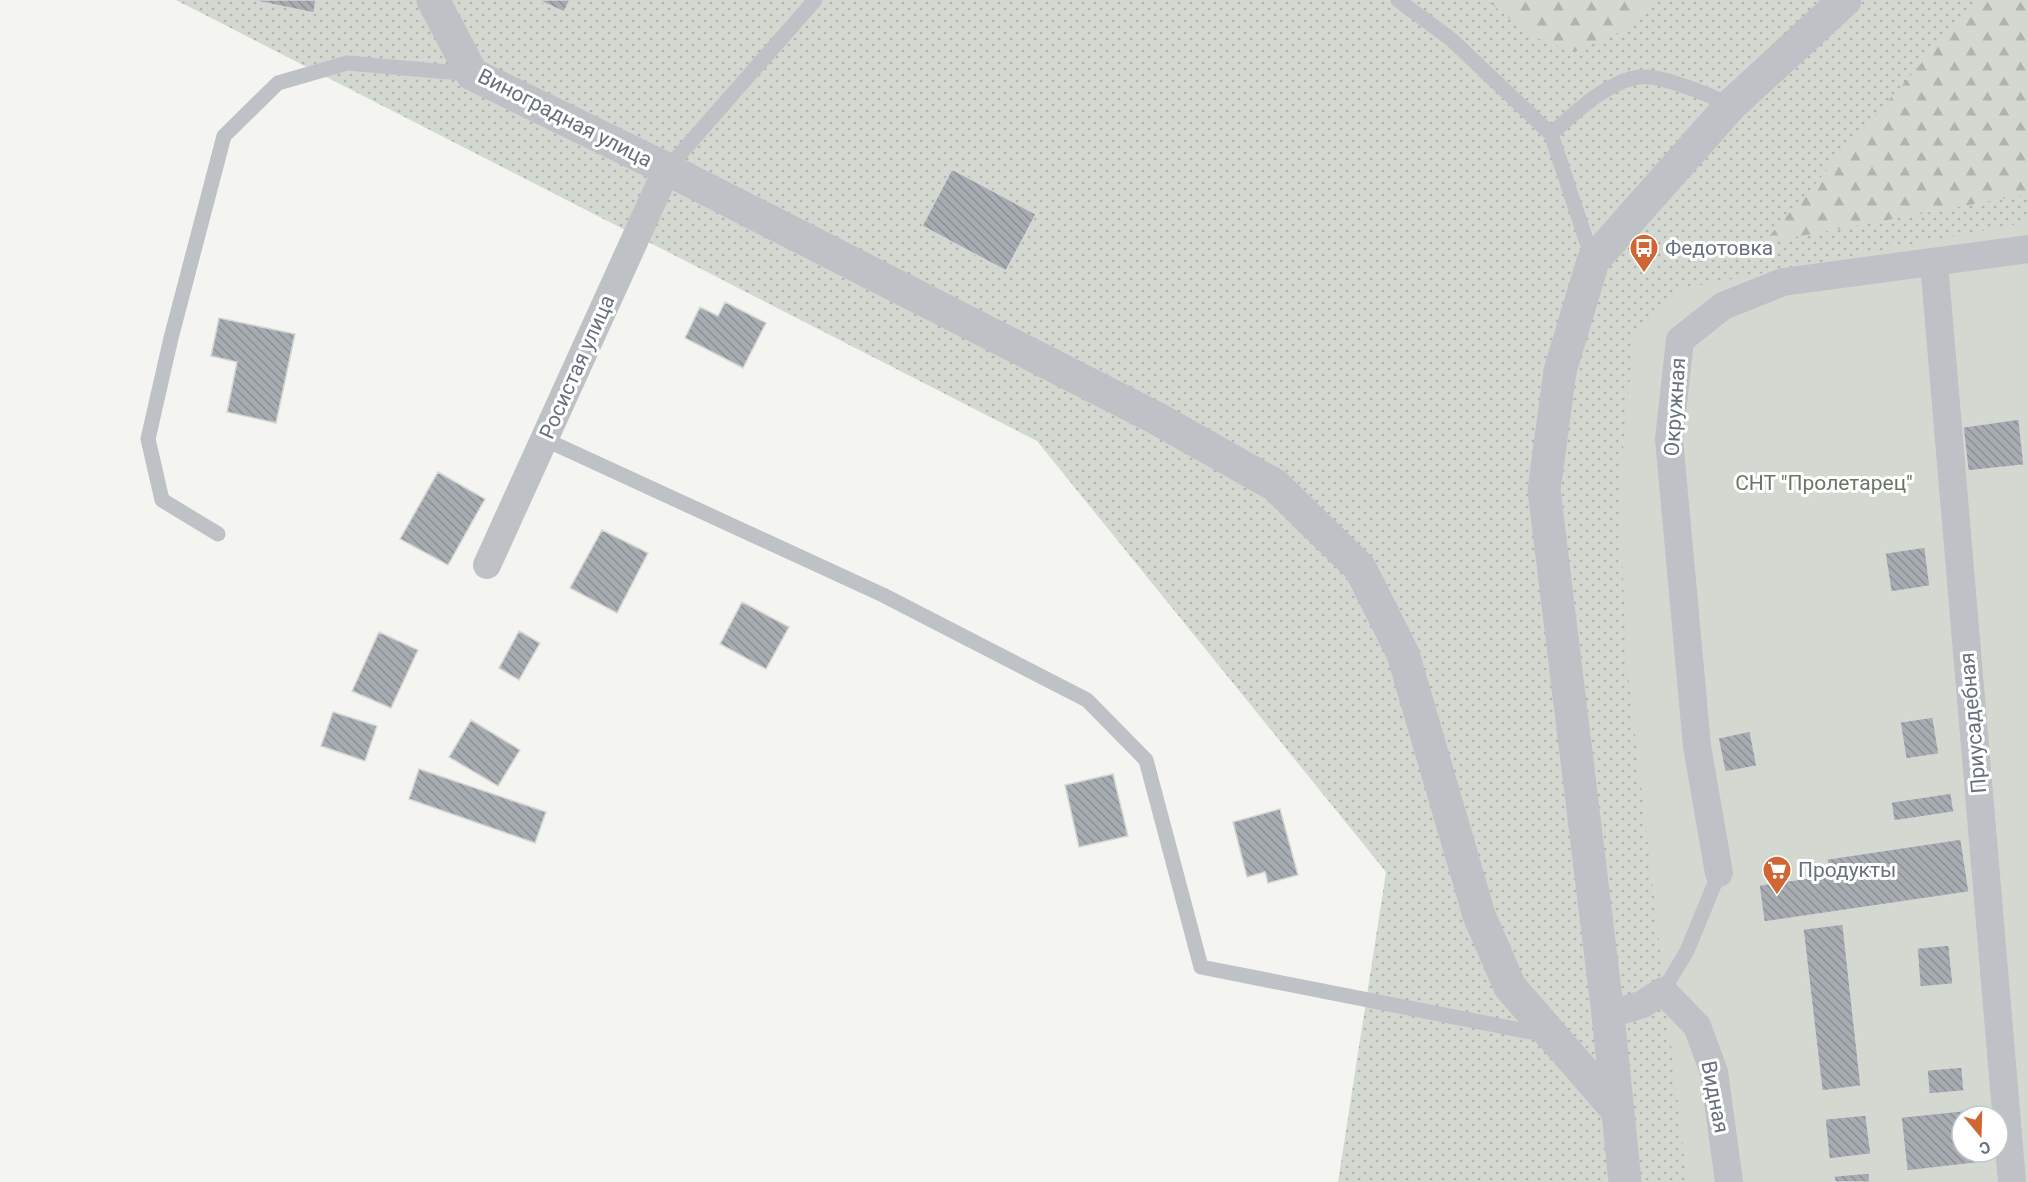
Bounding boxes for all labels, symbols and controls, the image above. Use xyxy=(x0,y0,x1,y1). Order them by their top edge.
street label: Виноградная улица xyxy=(474,64,656,172)
bus stop icon: Федотовка xyxy=(1628,232,1660,274)
place label: Федотовка xyxy=(1665,236,1773,260)
street label: Росистая улица xyxy=(535,291,619,443)
street label: Окружная xyxy=(1660,357,1690,457)
park label: СНТ "Пролетарец" xyxy=(1735,471,1913,495)
street label: Приусадебная xyxy=(1955,652,1991,794)
supermarket icon: Продукты xyxy=(1761,854,1793,896)
place label: Продукты xyxy=(1798,858,1896,882)
street label: Видная xyxy=(1696,1059,1734,1135)
north arrow xyxy=(1950,1104,2010,1164)
text: С xyxy=(1977,1137,1993,1158)

